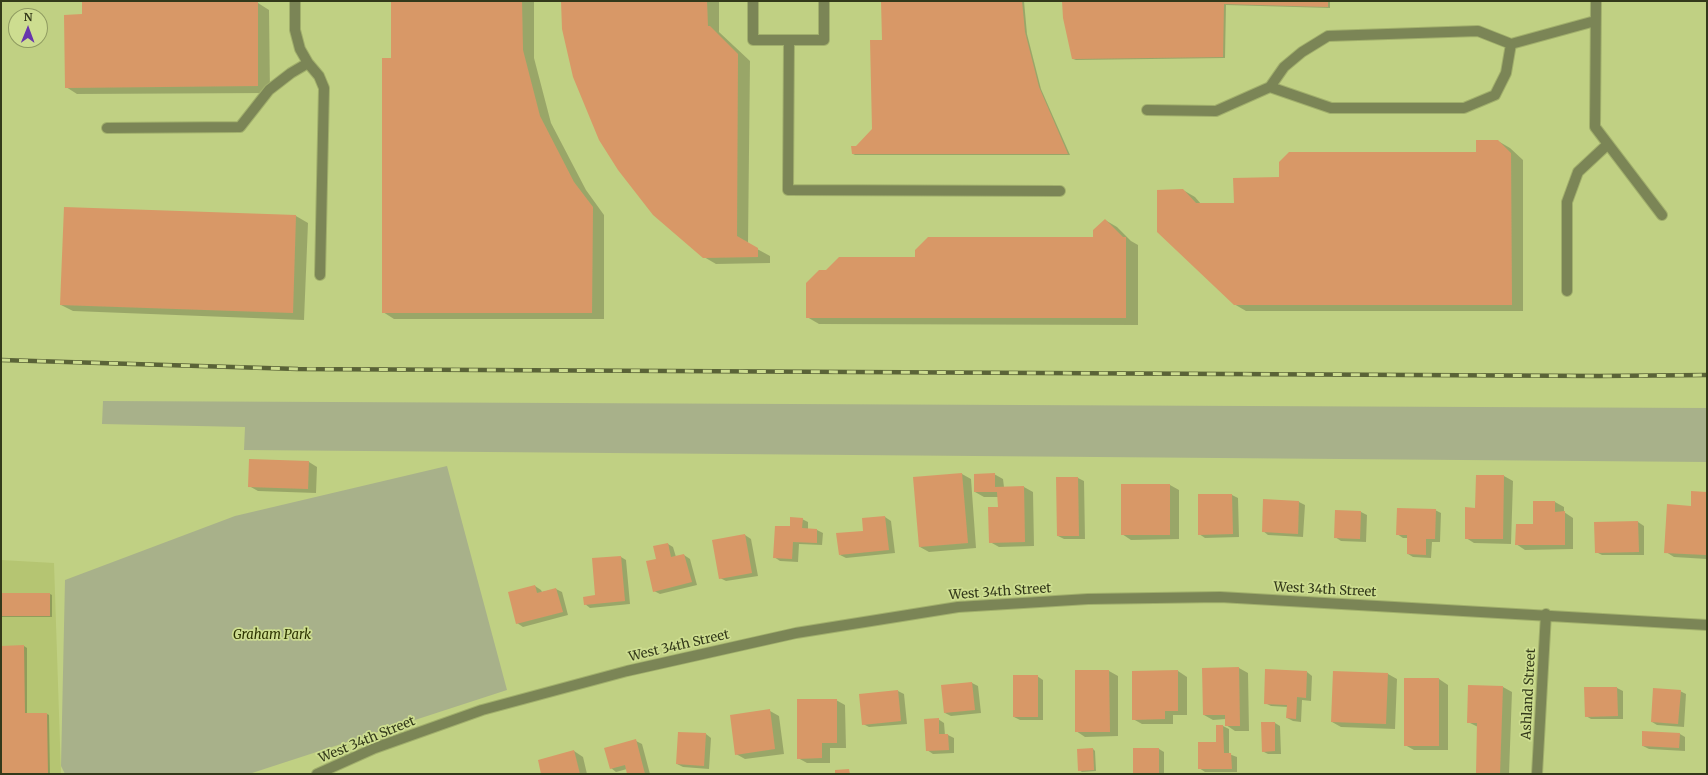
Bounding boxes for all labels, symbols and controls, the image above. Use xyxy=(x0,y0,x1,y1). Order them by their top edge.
north arrow xyxy=(8,8,48,48)
text: N xyxy=(24,10,33,24)
street label: West 34th Street xyxy=(1273,580,1377,600)
street label: West 34th Street xyxy=(948,581,1052,603)
park label: Graham Park xyxy=(233,627,311,643)
street label: West 34th Street xyxy=(627,627,731,665)
street label: Ashland Street xyxy=(1519,648,1539,740)
street label: West 34th Street xyxy=(316,714,418,766)

